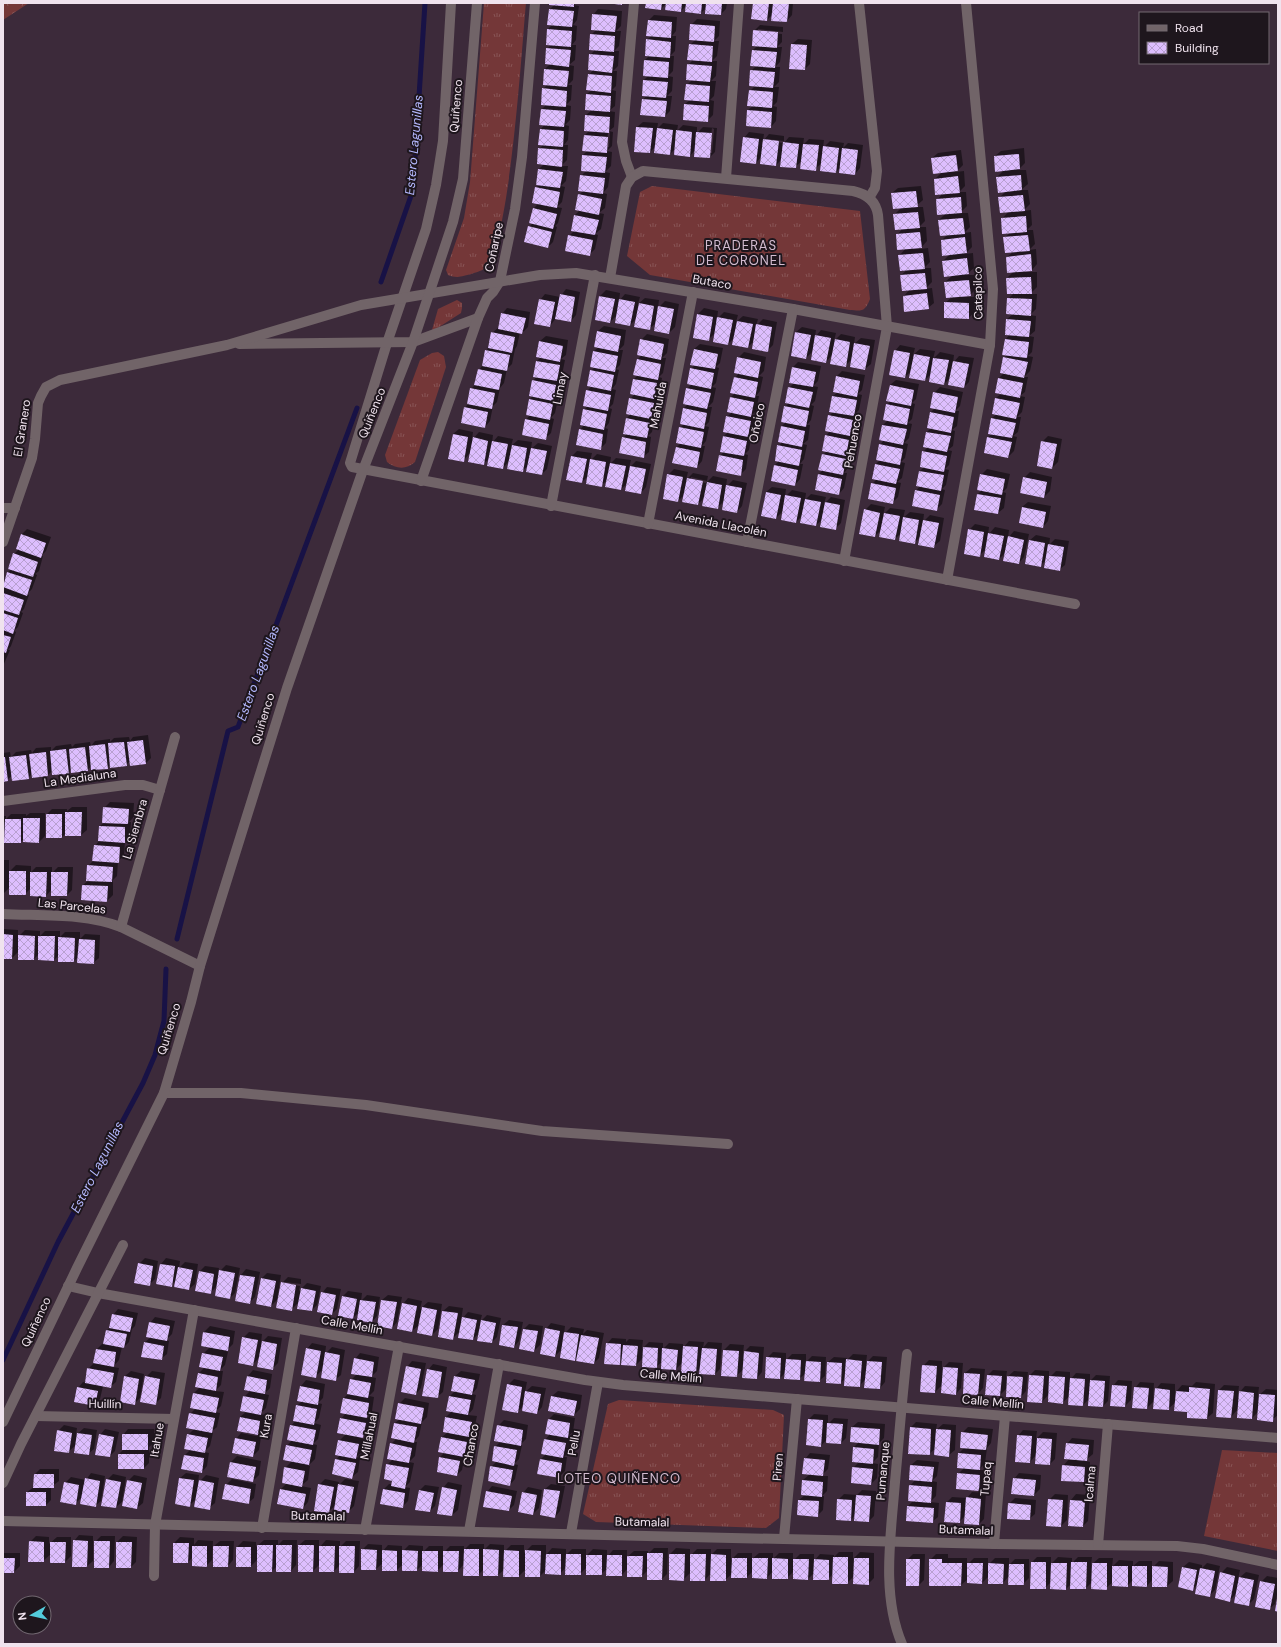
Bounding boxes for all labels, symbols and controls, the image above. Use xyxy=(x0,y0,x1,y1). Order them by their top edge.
legend xyxy=(1139,12,1269,64)
text: Road xyxy=(1175,20,1203,36)
text: Building xyxy=(1175,40,1219,56)
street label: Quiñenco xyxy=(446,79,466,133)
water label: Estero Lagunillas xyxy=(401,94,427,196)
street label: Coñaripe xyxy=(481,220,507,274)
district label: PRADERAS DE CORONEL xyxy=(696,237,786,269)
street label: Catapilco xyxy=(970,266,986,320)
street label: Butaco xyxy=(691,271,733,293)
street label: Limay xyxy=(549,370,571,406)
street label: Mahuida xyxy=(646,380,670,430)
street label: Quiñenco xyxy=(355,385,389,441)
street label: El Granero xyxy=(10,398,34,458)
street label: Oñoico xyxy=(745,402,769,444)
street label: Pehuenco xyxy=(840,413,866,469)
street label: Avenida Llacolén xyxy=(674,507,768,541)
water label: Estero Lagunillas xyxy=(233,623,283,723)
street label: Quiñenco xyxy=(248,691,278,747)
street label: La Medialuna xyxy=(43,765,117,791)
street label: La Siembra xyxy=(119,797,151,861)
street label: Las Parcelas xyxy=(37,894,107,918)
street label: Quiñenco xyxy=(154,1001,184,1057)
water label: Estero Lagunillas xyxy=(67,1118,127,1216)
street label: Quiñenco xyxy=(17,1294,55,1350)
street label: Calle Mellín xyxy=(320,1312,384,1338)
street label: Calle Mellín xyxy=(639,1365,703,1387)
street label: Calle Mellín xyxy=(961,1391,1025,1413)
street label: Huillín xyxy=(88,1396,122,1412)
street label: Millahual xyxy=(357,1411,381,1461)
street label: Kura xyxy=(256,1412,276,1440)
street label: Itahue xyxy=(146,1421,168,1458)
street label: Chanco xyxy=(459,1422,483,1468)
street label: Pellu xyxy=(564,1429,584,1457)
street label: Pumanque xyxy=(872,1441,894,1501)
street label: Piren xyxy=(769,1452,787,1482)
street label: Tupaq xyxy=(977,1461,995,1497)
street label: Icalma xyxy=(1080,1465,1100,1503)
district label: LOTEO QUIÑENCO xyxy=(557,1470,681,1487)
street label: Butamalal xyxy=(291,1508,345,1524)
street label: Butamalal xyxy=(615,1514,669,1530)
street label: Butamalal xyxy=(939,1521,993,1539)
north arrow xyxy=(12,1595,52,1635)
text: N xyxy=(15,1611,30,1621)

